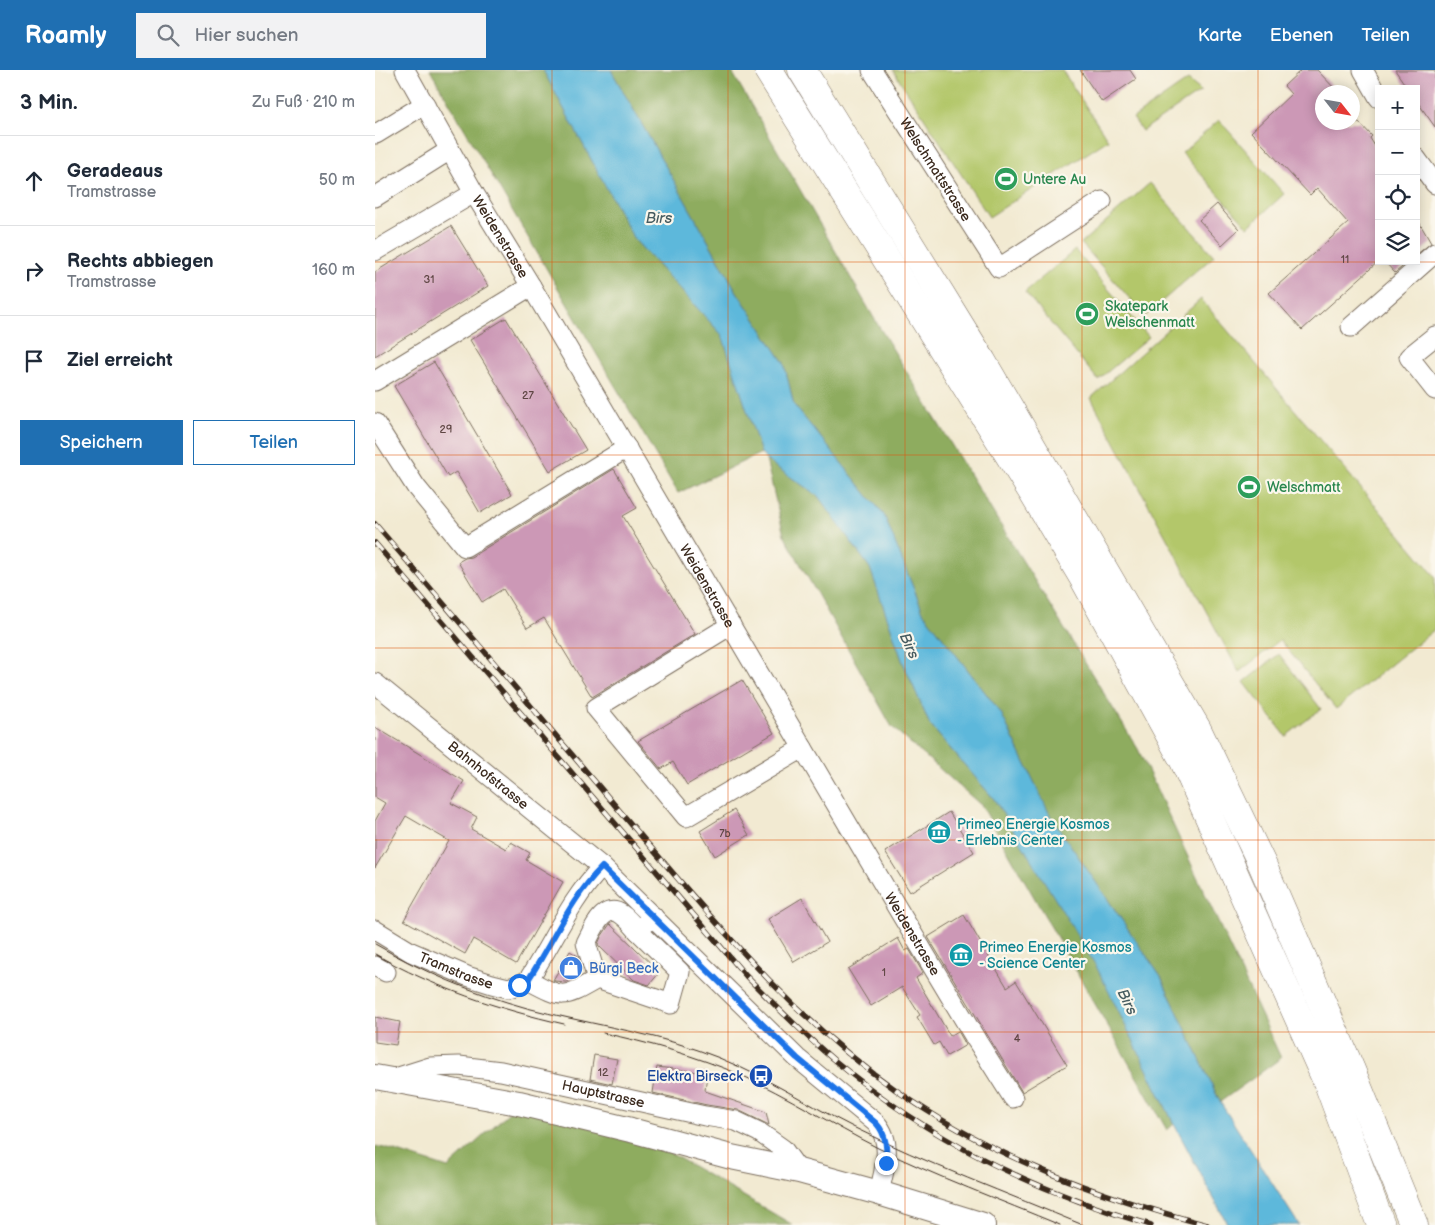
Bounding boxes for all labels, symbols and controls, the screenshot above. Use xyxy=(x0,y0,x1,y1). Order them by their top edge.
search box xyxy=(136,13,486,58)
text: Roamly xyxy=(25,21,106,50)
icon: search xyxy=(154,21,182,49)
text: Hier suchen xyxy=(194,24,299,47)
text: Karte xyxy=(1198,25,1242,46)
text: Ebenen xyxy=(1270,25,1333,46)
text: Teilen xyxy=(1361,25,1410,46)
north arrow xyxy=(1315,85,1360,130)
map controls xyxy=(1375,85,1420,265)
button: + xyxy=(1375,85,1420,130)
text: 3 Min. xyxy=(20,90,78,115)
text: Zu Fuß · 210 m xyxy=(252,93,355,112)
street label: Welschmattstrasse xyxy=(896,114,975,224)
button: − xyxy=(1375,130,1420,175)
text: Geradeaus xyxy=(67,160,163,183)
sports icon: Untere Au xyxy=(993,166,1019,192)
icon: ahead xyxy=(20,167,48,195)
text: 50 m xyxy=(319,171,355,190)
place label: Untere Au xyxy=(1023,171,1086,188)
button: locate xyxy=(1375,175,1420,220)
text: Tramstrasse xyxy=(67,183,156,202)
street label: Weidenstrasse xyxy=(469,192,532,281)
water label: Birs xyxy=(646,209,673,228)
button: layers xyxy=(1375,220,1420,265)
text: Rechts abbiegen xyxy=(67,250,214,273)
house number: 11 xyxy=(1341,253,1349,266)
icon: right xyxy=(20,257,48,285)
text: 160 m xyxy=(312,261,355,280)
text: Tramstrasse xyxy=(67,273,156,292)
house number: 31 xyxy=(423,273,435,286)
place label: Skatepark Welschenmatt xyxy=(1105,298,1196,331)
sports icon: Skatepark Welschenmatt xyxy=(1074,301,1100,327)
icon: arrive xyxy=(20,347,48,375)
text: Ziel erreicht xyxy=(67,349,173,372)
house number: 27 xyxy=(522,389,535,402)
button: Speichern xyxy=(20,420,183,465)
button: Teilen xyxy=(193,420,355,465)
house number: 29 xyxy=(440,423,452,436)
sports icon: Welschmatt xyxy=(1236,474,1262,500)
place label: Welschmatt xyxy=(1267,479,1341,496)
street label: Weidenstrasse xyxy=(676,541,739,631)
water label: Birs xyxy=(895,630,923,662)
street label: Bahnhofstrasse xyxy=(445,737,532,813)
place label: Primeo Energie Kosmos - Erlebnis Center xyxy=(957,816,1110,849)
museum icon: Primeo Energie Kosmos - Erlebnis Center xyxy=(926,819,952,845)
house number: 7b xyxy=(719,827,731,840)
street label: Weidenstrasse xyxy=(881,889,944,978)
place label: Primeo Energie Kosmos - Science Center xyxy=(979,939,1132,972)
museum icon: Primeo Energie Kosmos - Science Center xyxy=(948,942,974,968)
street label: Tramstrasse xyxy=(417,948,495,992)
shop icon: Bürgi Beck xyxy=(558,955,584,981)
place label: Bürgi Beck xyxy=(589,960,659,977)
house number: 1 xyxy=(882,966,886,979)
route start xyxy=(508,974,531,997)
water label: Birs xyxy=(1113,986,1142,1019)
house number: 4 xyxy=(1014,1032,1021,1045)
bus stop icon: Elektra Birseck xyxy=(748,1063,774,1089)
house number: 12 xyxy=(598,1066,609,1079)
place label: Elektra Birseck xyxy=(647,1068,743,1085)
street label: Hauptstrasse xyxy=(560,1076,646,1111)
route end xyxy=(875,1152,898,1175)

